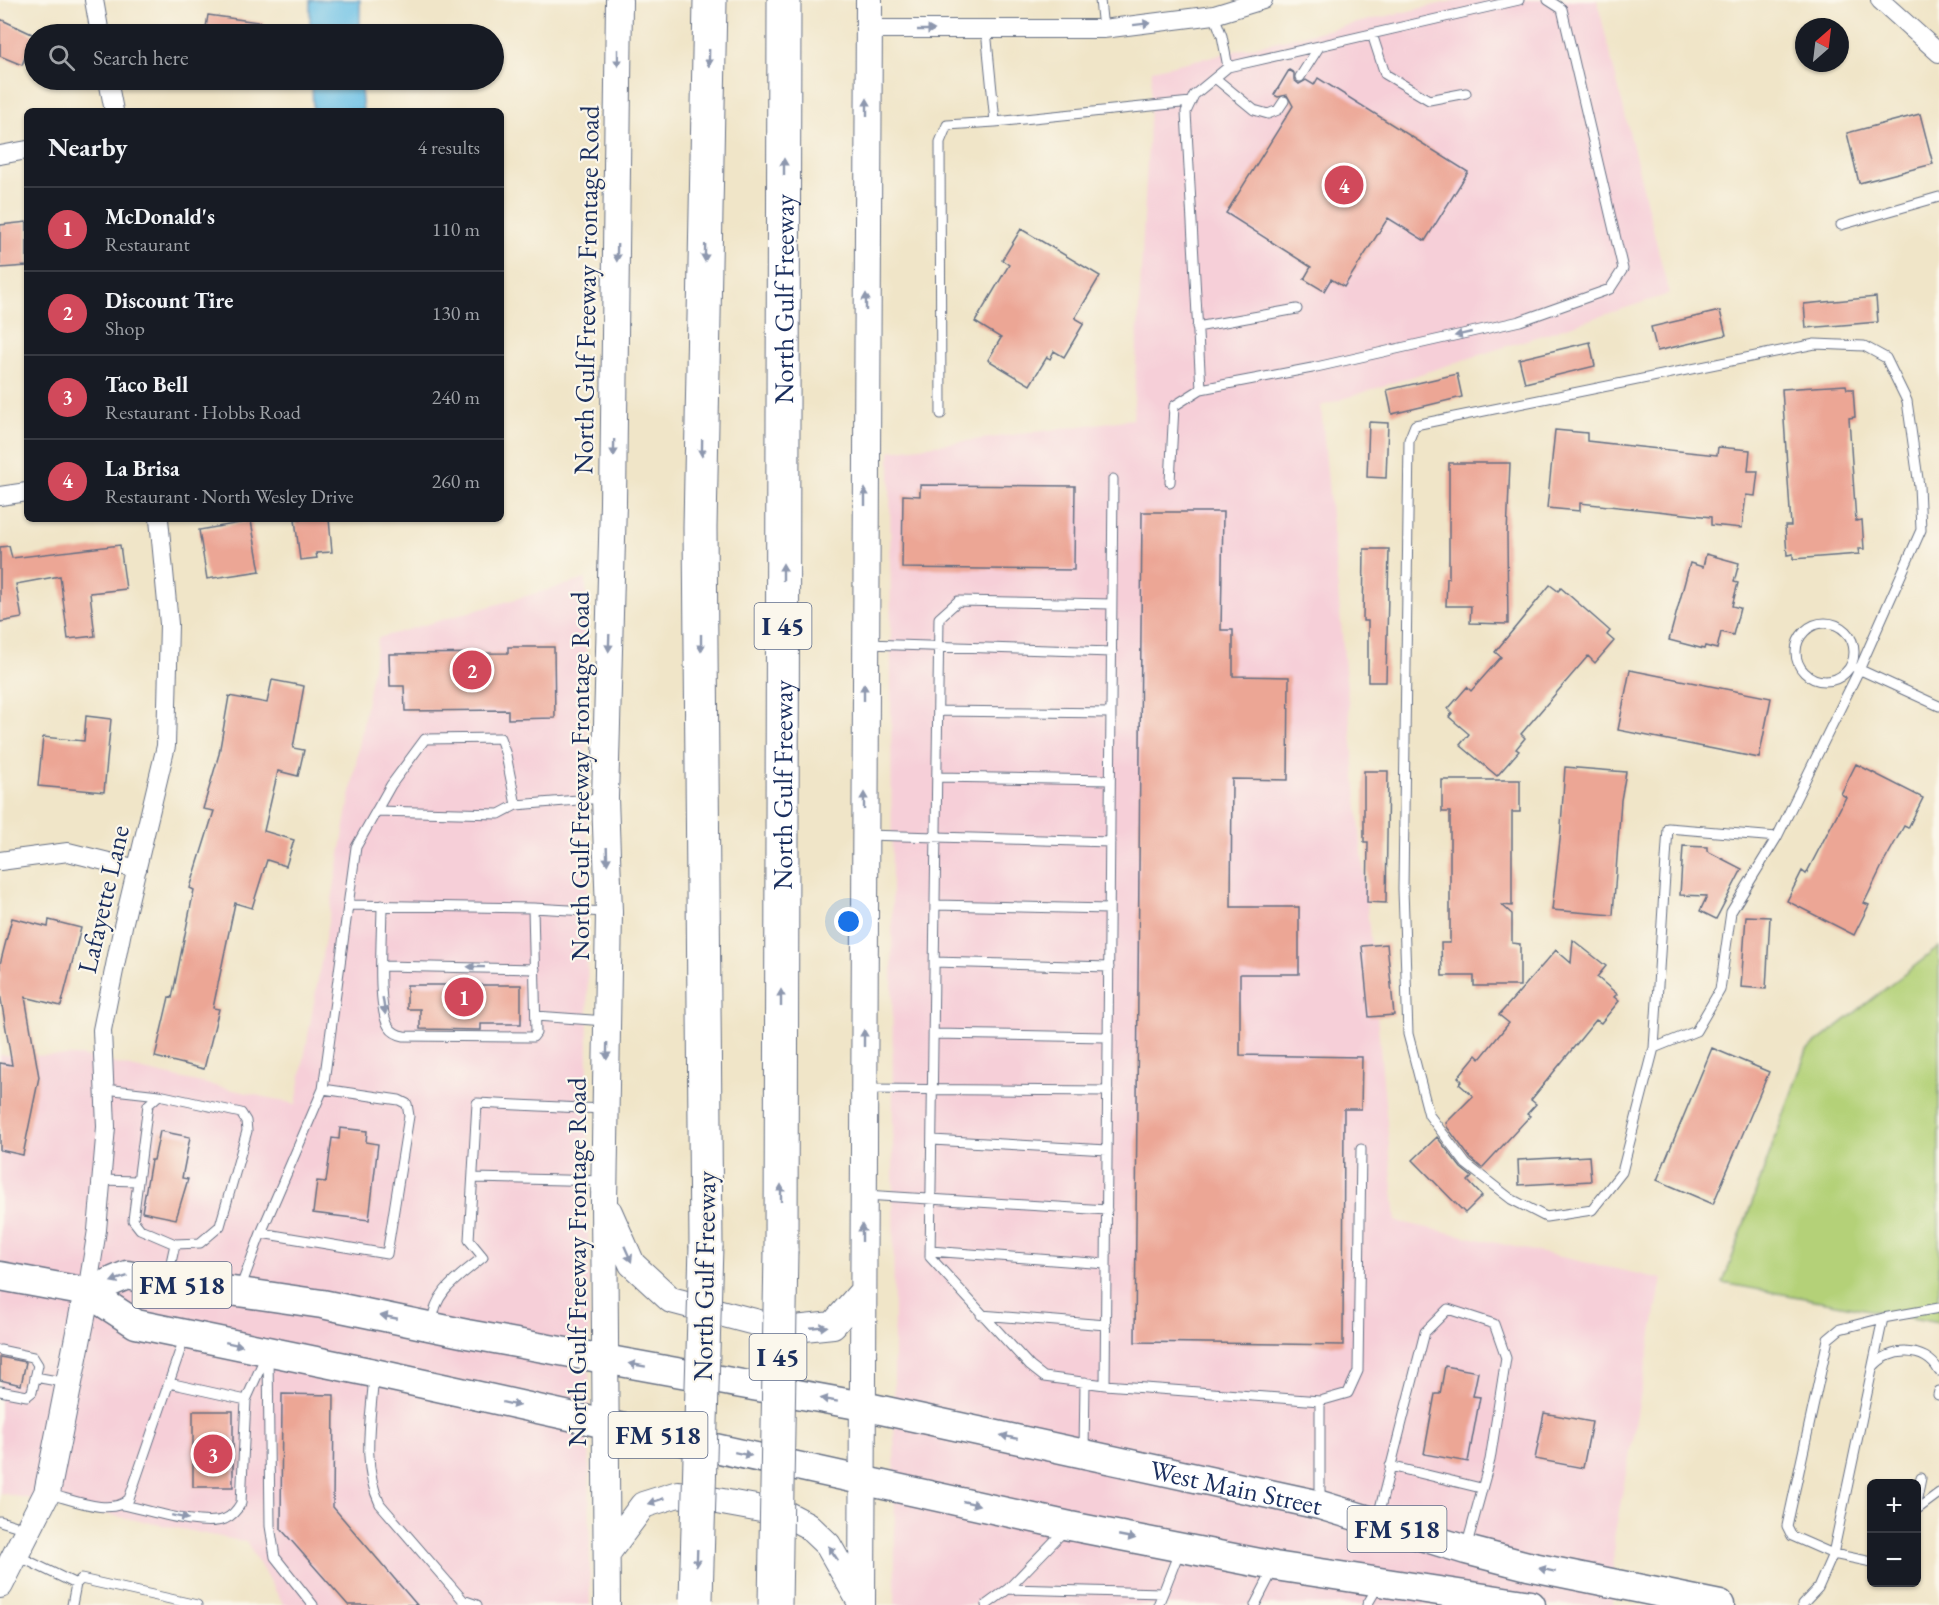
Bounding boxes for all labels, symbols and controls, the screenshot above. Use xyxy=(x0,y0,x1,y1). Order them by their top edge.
north arrow xyxy=(1795,18,1849,72)
one-way arrow xyxy=(1133,20,1152,29)
search box xyxy=(24,24,504,90)
one-way arrow xyxy=(917,25,936,35)
icon: search xyxy=(45,41,78,74)
text: Search here xyxy=(93,43,188,72)
one-way arrow xyxy=(613,49,623,68)
one-way arrow xyxy=(704,49,713,68)
one-way arrow xyxy=(862,97,872,116)
street label: North Gulf Freeway Frontage Road xyxy=(565,105,607,475)
text: Nearby xyxy=(48,130,128,164)
text: 4 results xyxy=(417,134,480,160)
one-way arrow xyxy=(779,157,789,176)
pin: 4 xyxy=(1324,162,1364,207)
street label: North Gulf Freeway xyxy=(766,194,801,404)
text: McDonald's xyxy=(105,202,215,231)
text: 1 xyxy=(62,216,73,242)
text: 110 m xyxy=(432,216,480,242)
text: Restaurant xyxy=(105,231,190,257)
one-way arrow xyxy=(612,244,622,263)
one-way arrow xyxy=(700,244,710,263)
text: Discount Tire xyxy=(105,286,233,315)
one-way arrow xyxy=(861,292,871,311)
text: 2 xyxy=(62,300,73,326)
text: 130 m xyxy=(432,300,480,326)
text: Shop xyxy=(105,315,145,341)
one-way arrow xyxy=(1454,329,1472,339)
text: Taco Bell xyxy=(105,370,188,399)
text: 3 xyxy=(62,384,73,410)
text: 240 m xyxy=(432,384,480,410)
text: Restaurant · Hobbs Road xyxy=(105,399,301,425)
one-way arrow xyxy=(609,439,619,458)
one-way arrow xyxy=(697,439,706,458)
text: La Brisa xyxy=(105,454,180,483)
text: 4 xyxy=(62,468,73,494)
text: 260 m xyxy=(432,468,480,494)
text: Restaurant · North Wesley Drive xyxy=(105,483,353,509)
one-way arrow xyxy=(860,487,870,506)
one-way arrow xyxy=(778,562,788,581)
street label: North Gulf Freeway Frontage Road xyxy=(562,591,597,961)
road number: I 45 xyxy=(754,603,812,649)
one-way arrow xyxy=(604,634,614,653)
one-way arrow xyxy=(696,634,706,653)
pin: 2 xyxy=(452,648,492,692)
street label: North Gulf Freeway xyxy=(764,680,800,890)
one-way arrow xyxy=(859,682,869,701)
one-way arrow xyxy=(859,792,869,811)
street label: Lafayette Lane xyxy=(69,822,137,976)
one-way arrow xyxy=(602,847,611,866)
your location xyxy=(834,907,863,936)
one-way arrow xyxy=(467,963,486,972)
pin: 1 xyxy=(444,974,484,1020)
one-way arrow xyxy=(777,988,786,1007)
one-way arrow xyxy=(379,996,388,1015)
one-way arrow xyxy=(859,1029,869,1048)
one-way arrow xyxy=(602,1042,612,1061)
street label: North Gulf Freeway Frontage Road xyxy=(559,1077,594,1447)
street label: North Gulf Freeway xyxy=(685,1171,723,1381)
one-way arrow xyxy=(776,1183,786,1202)
one-way arrow xyxy=(857,1224,867,1243)
one-way arrow xyxy=(623,1246,632,1263)
road number: FM 518 xyxy=(132,1262,231,1308)
one-way arrow xyxy=(110,1275,128,1284)
one-way arrow xyxy=(379,1312,398,1321)
one-way arrow xyxy=(810,1322,829,1332)
road number: I 45 xyxy=(750,1334,806,1380)
one-way arrow xyxy=(225,1340,244,1349)
one-way arrow xyxy=(628,1360,647,1369)
one-way arrow xyxy=(819,1395,838,1404)
one-way arrow xyxy=(502,1400,521,1409)
road number: FM 518 xyxy=(608,1412,708,1458)
pin: 3 xyxy=(194,1432,232,1476)
one-way arrow xyxy=(999,1432,1018,1441)
one-way arrow xyxy=(733,1450,752,1459)
street label: West Main Street xyxy=(1147,1451,1326,1523)
map controls xyxy=(1867,1479,1921,1587)
button: + xyxy=(1867,1479,1921,1533)
one-way arrow xyxy=(647,1497,665,1506)
one-way arrow xyxy=(962,1499,981,1508)
road number: FM 518 xyxy=(1348,1506,1446,1552)
one-way arrow xyxy=(171,1513,190,1522)
one-way arrow xyxy=(1118,1533,1137,1542)
button: − xyxy=(1867,1533,1921,1587)
one-way arrow xyxy=(828,1545,839,1561)
one-way arrow xyxy=(693,1548,702,1567)
one-way arrow xyxy=(1538,1565,1556,1575)

